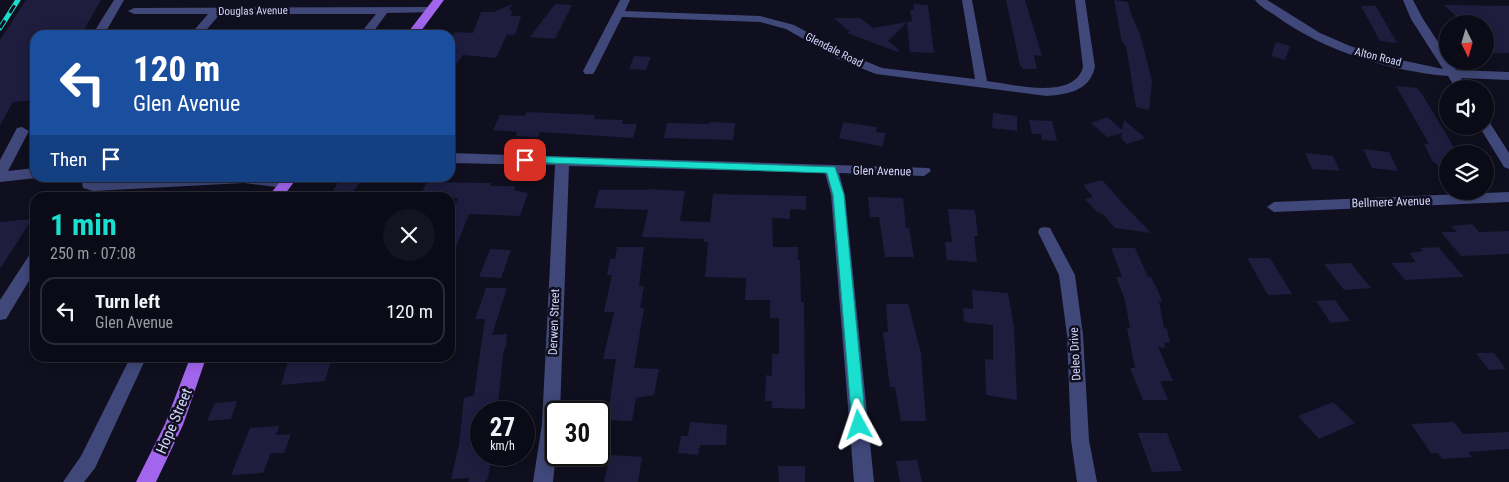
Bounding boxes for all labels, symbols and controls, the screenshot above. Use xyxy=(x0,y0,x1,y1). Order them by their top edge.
street label: Douglas Avenue xyxy=(218,4,288,18)
north arrow xyxy=(1439,15,1494,70)
map controls xyxy=(1439,15,1494,200)
street label: Glendale Road xyxy=(803,30,865,70)
street label: Alton Road xyxy=(1353,45,1403,69)
text: 120 m xyxy=(133,49,220,90)
icon: left xyxy=(50,50,115,115)
button: sound xyxy=(1439,80,1494,135)
text: Glen Avenue xyxy=(133,91,240,116)
pin xyxy=(504,139,546,181)
icon: arrive xyxy=(97,145,125,173)
button: layers xyxy=(1439,145,1494,200)
icon: arrive xyxy=(511,146,539,174)
text: Then xyxy=(50,148,87,171)
street label: Glen Avenue xyxy=(853,163,912,179)
street label: Bellmere Avenue xyxy=(1351,194,1431,210)
text: 1 min xyxy=(50,207,117,242)
button: close xyxy=(383,209,435,261)
text: 250 m · 07:08 xyxy=(50,244,136,263)
street label: Derwen Street xyxy=(546,288,562,355)
text: Turn left xyxy=(95,290,160,313)
icon: left xyxy=(52,297,80,325)
text: 120 m xyxy=(386,300,433,323)
text: Glen Avenue xyxy=(95,313,173,332)
street label: Deleo Drive xyxy=(1067,327,1083,381)
street label: Hope Street xyxy=(152,385,196,457)
position arrow xyxy=(832,398,884,450)
speed limit sign: 30 xyxy=(545,401,610,466)
text: 27 xyxy=(490,413,515,442)
text: km/h xyxy=(490,439,515,453)

